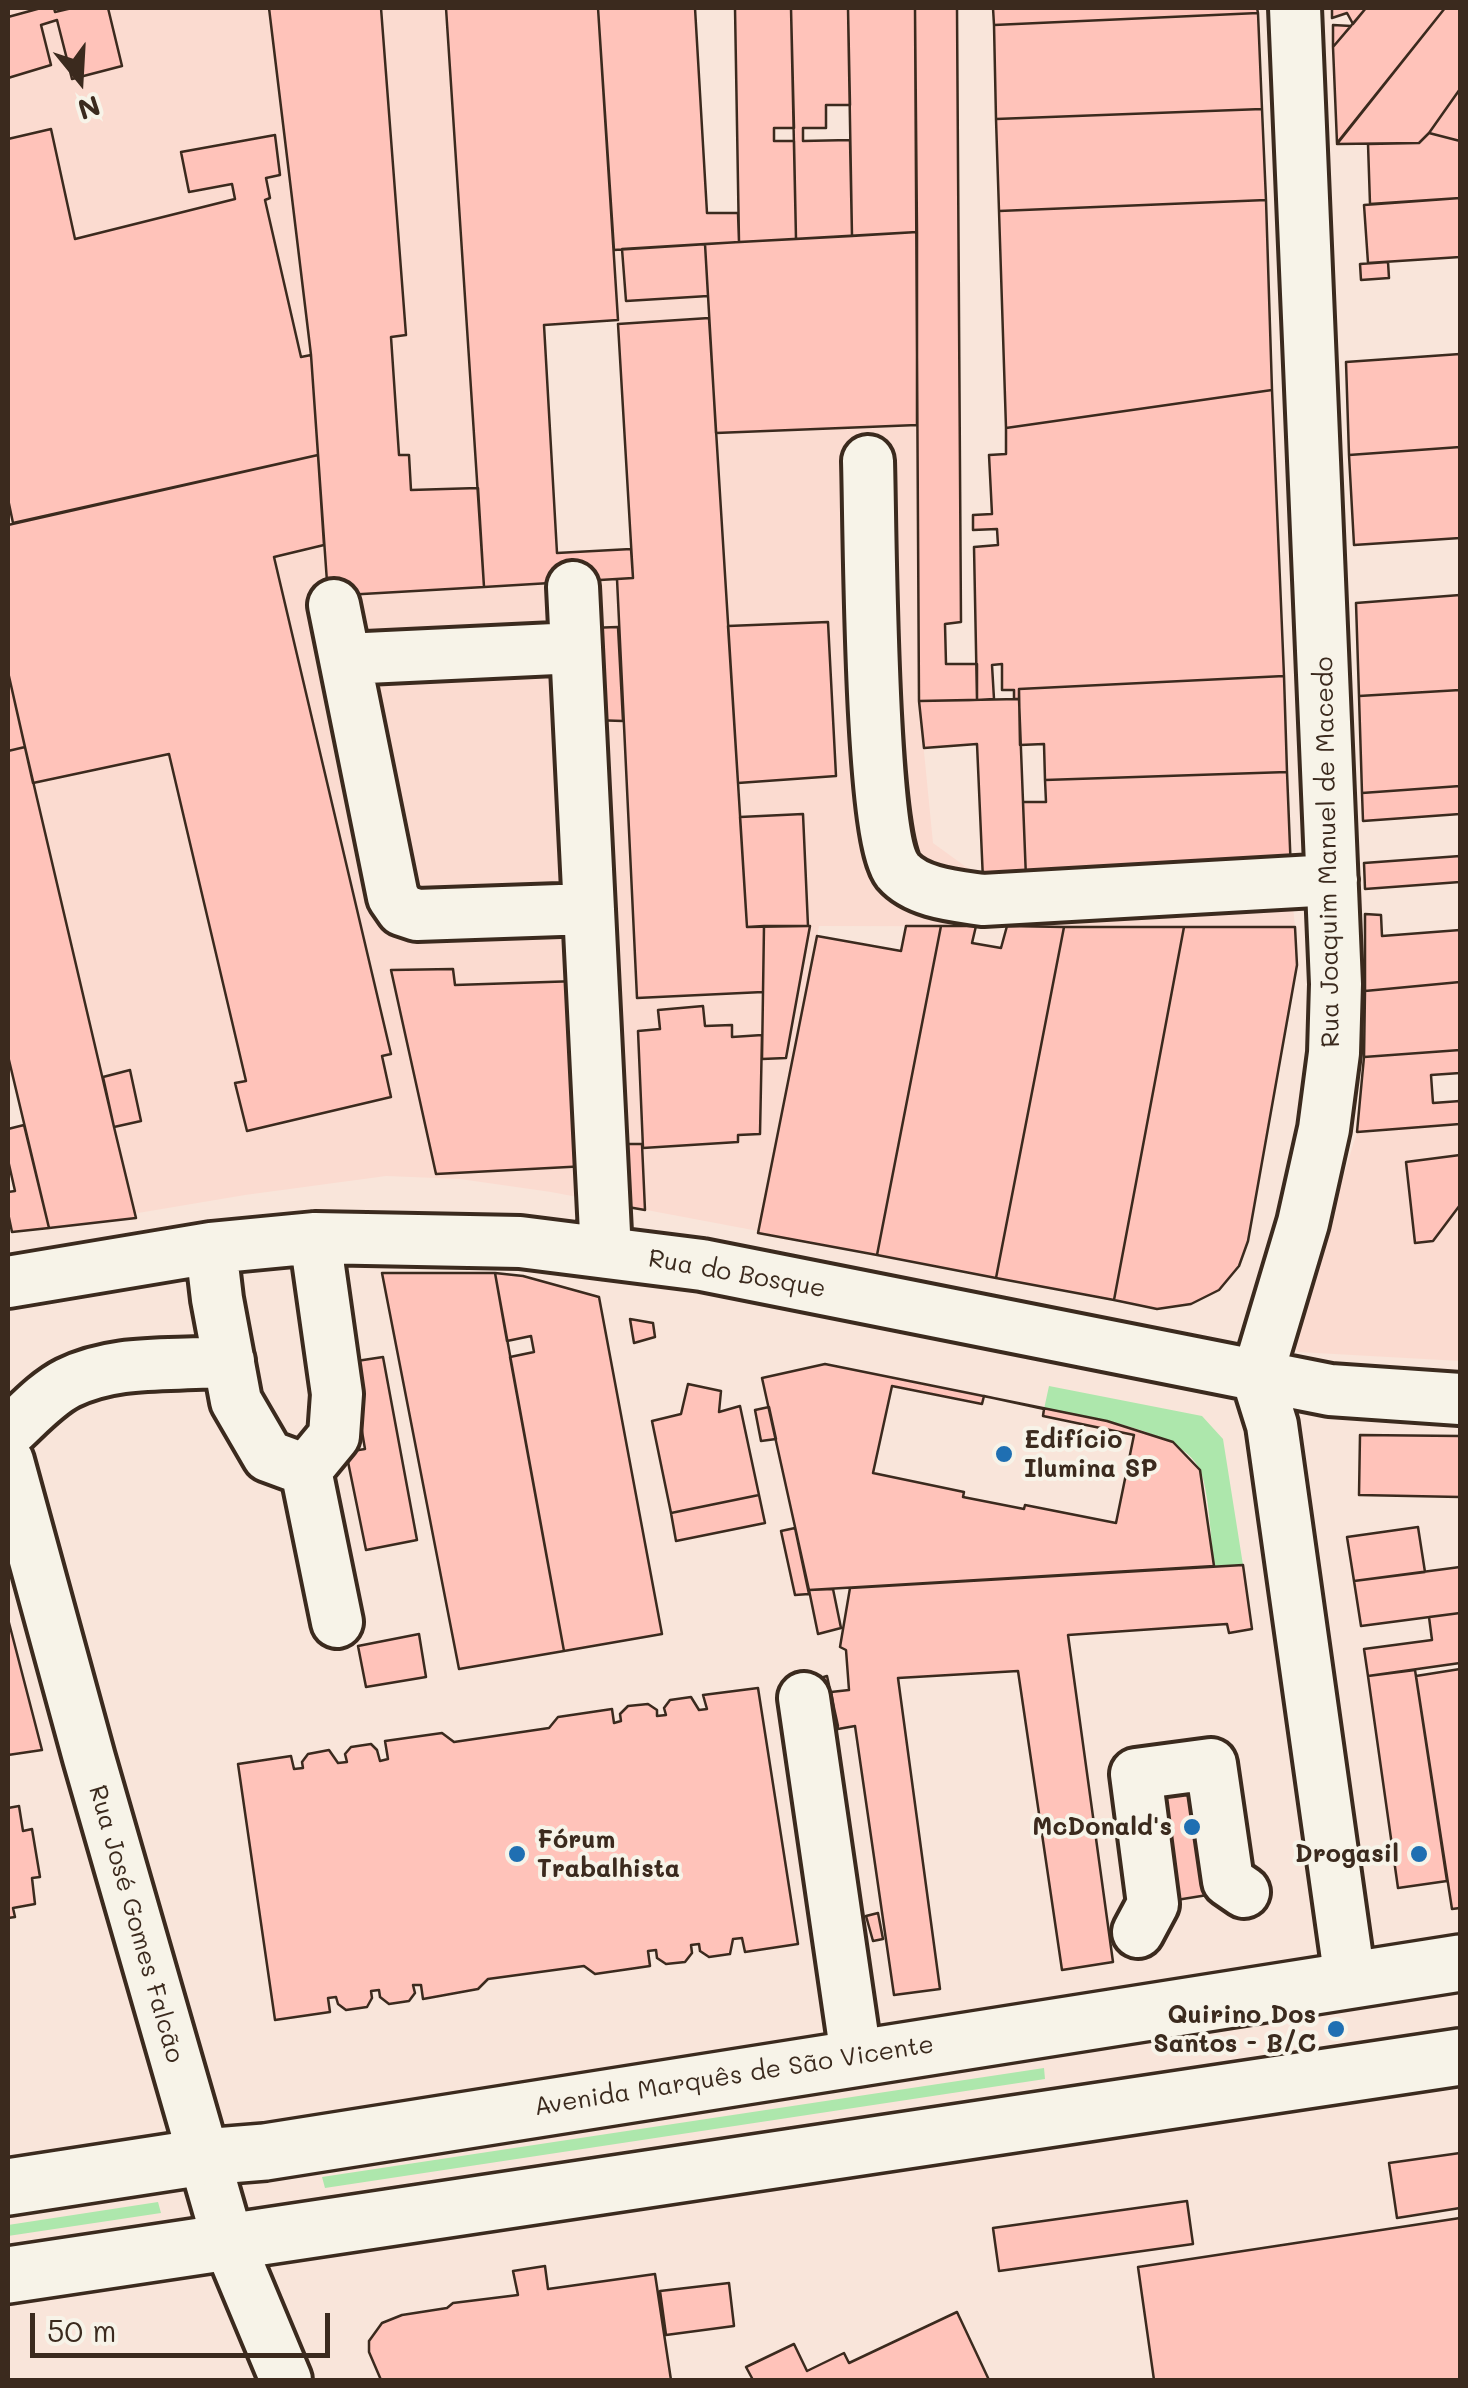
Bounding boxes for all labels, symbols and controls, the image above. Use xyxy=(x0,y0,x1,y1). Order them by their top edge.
north arrow xyxy=(30,30,130,130)
text: N xyxy=(74,88,105,129)
street label: Rua Joaquim Manuel de Macedo xyxy=(1310,656,1346,1048)
street label: Rua do Bosque xyxy=(646,1244,828,1304)
place label: Edifício Ilumina SP xyxy=(1024,1425,1158,1484)
marker: Edifício Ilumina SP xyxy=(993,1443,1015,1465)
street label: Rua José Gomes Falcão xyxy=(82,1782,190,2066)
place label: McDonald's xyxy=(1032,1812,1172,1842)
marker: McDonald's xyxy=(1181,1816,1203,1838)
place label: Fórum Trabalhista xyxy=(537,1825,680,1884)
place label: Drogasil xyxy=(1295,1839,1399,1869)
marker: Fórum Trabalhista xyxy=(506,1843,528,1865)
marker: Drogasil xyxy=(1408,1843,1430,1865)
place label: Quirino Dos Santos - B/C xyxy=(1153,2000,1316,2059)
marker: Quirino Dos Santos - B/C xyxy=(1325,2018,1347,2040)
street label: Avenida Marquês de São Vicente xyxy=(532,2030,936,2122)
scale bar xyxy=(35,2293,335,2355)
text: 50 m xyxy=(47,2310,117,2350)

